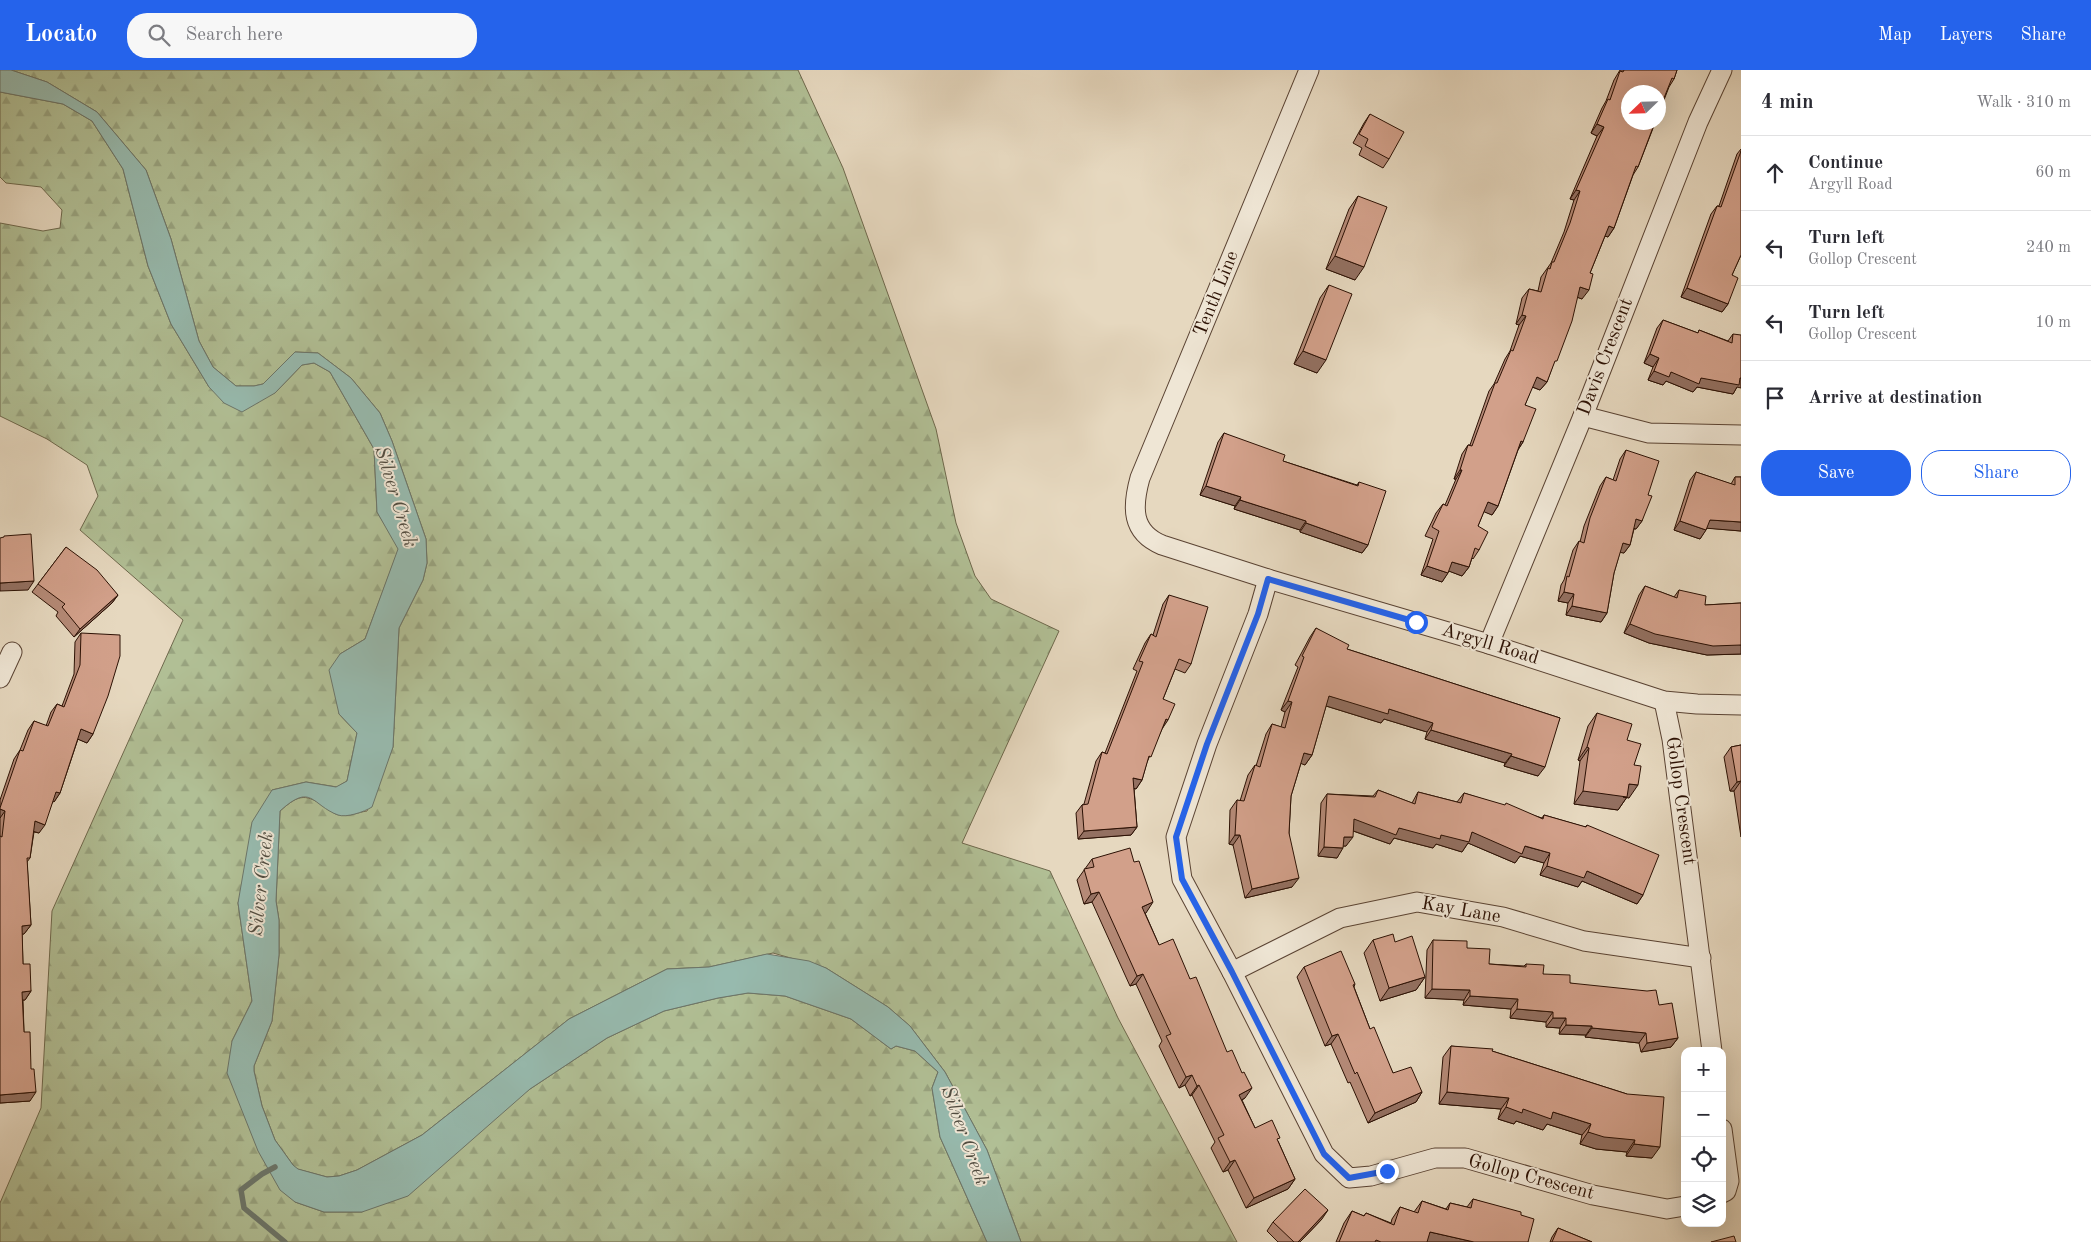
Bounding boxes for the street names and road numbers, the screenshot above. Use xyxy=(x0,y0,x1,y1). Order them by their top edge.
street label: Tenth Line xyxy=(1191,249,1243,339)
street label: Davis Crescent xyxy=(1575,296,1637,418)
street label: Argyll Road xyxy=(1439,621,1541,669)
street label: Gollop Crescent xyxy=(1662,736,1698,866)
street label: Kay Lane xyxy=(1420,895,1502,927)
street label: Gollop Crescent xyxy=(1466,1152,1596,1204)

